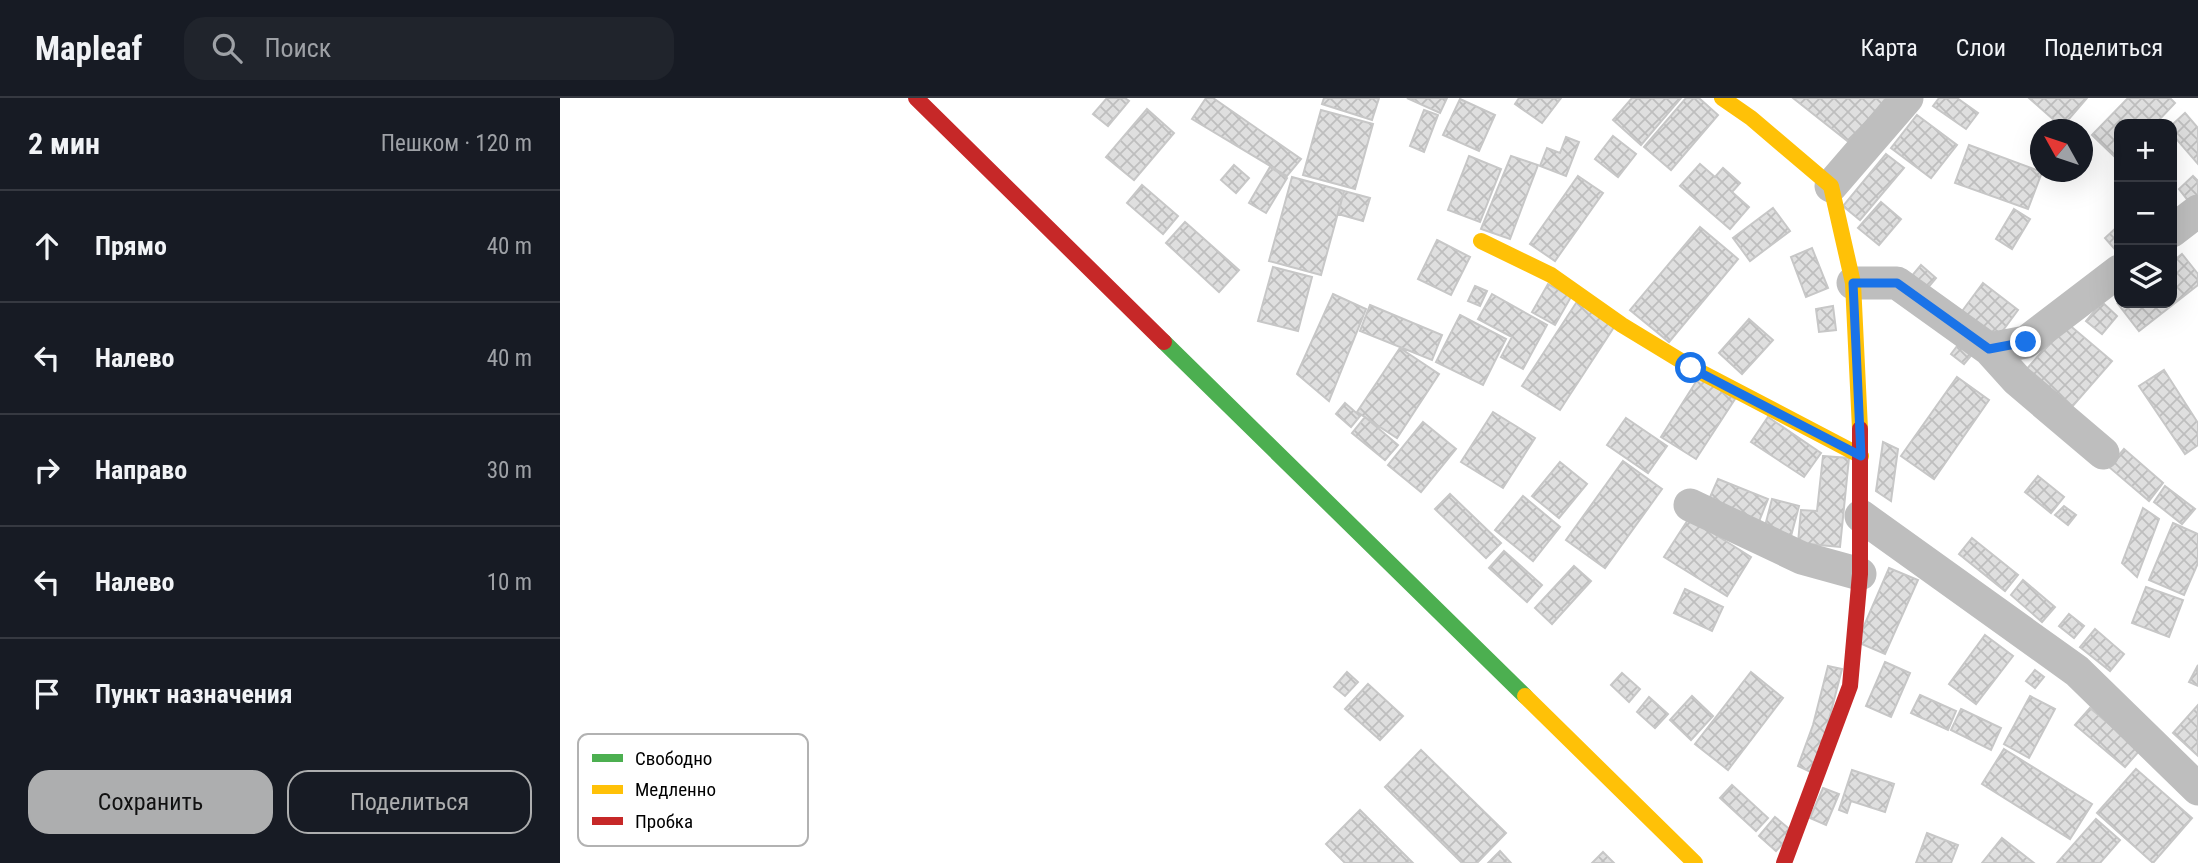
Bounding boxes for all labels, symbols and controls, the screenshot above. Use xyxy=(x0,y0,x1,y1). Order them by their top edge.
search box xyxy=(184,17,674,80)
text: Mapleaf xyxy=(35,29,142,68)
icon: search xyxy=(208,29,246,67)
text: Поиск xyxy=(264,33,331,63)
text: Карта xyxy=(1860,34,1918,62)
text: Слои xyxy=(1956,34,2006,62)
text: Поделиться xyxy=(2044,34,2163,62)
north arrow xyxy=(2030,119,2093,182)
map controls xyxy=(2114,119,2177,308)
button: + xyxy=(2114,119,2177,182)
text: 2 мин xyxy=(28,126,100,161)
text: Пешком · 120 m xyxy=(381,130,532,157)
button: − xyxy=(2114,182,2177,245)
icon: ahead xyxy=(28,227,66,265)
text: Прямо xyxy=(95,231,167,261)
text: 40 m xyxy=(487,233,532,260)
button: layers xyxy=(2114,245,2177,308)
route end xyxy=(2010,326,2041,357)
icon: left xyxy=(28,339,66,377)
text: Налево xyxy=(95,343,175,373)
text: 40 m xyxy=(487,345,532,372)
route start xyxy=(1675,352,1706,383)
icon: right xyxy=(28,451,66,489)
text: Направо xyxy=(95,455,187,485)
text: 30 m xyxy=(487,457,532,484)
icon: left xyxy=(28,563,66,601)
text: Налево xyxy=(95,567,175,597)
text: 10 m xyxy=(487,569,532,596)
icon: arrive xyxy=(28,675,66,713)
text: Пункт назначения xyxy=(95,679,293,709)
legend xyxy=(578,734,808,846)
text: Свободно xyxy=(635,747,712,770)
button: Сохранить xyxy=(28,770,273,834)
button: Поделиться xyxy=(287,770,532,834)
text: Медленно xyxy=(635,778,716,801)
text: Пробка xyxy=(635,810,693,833)

